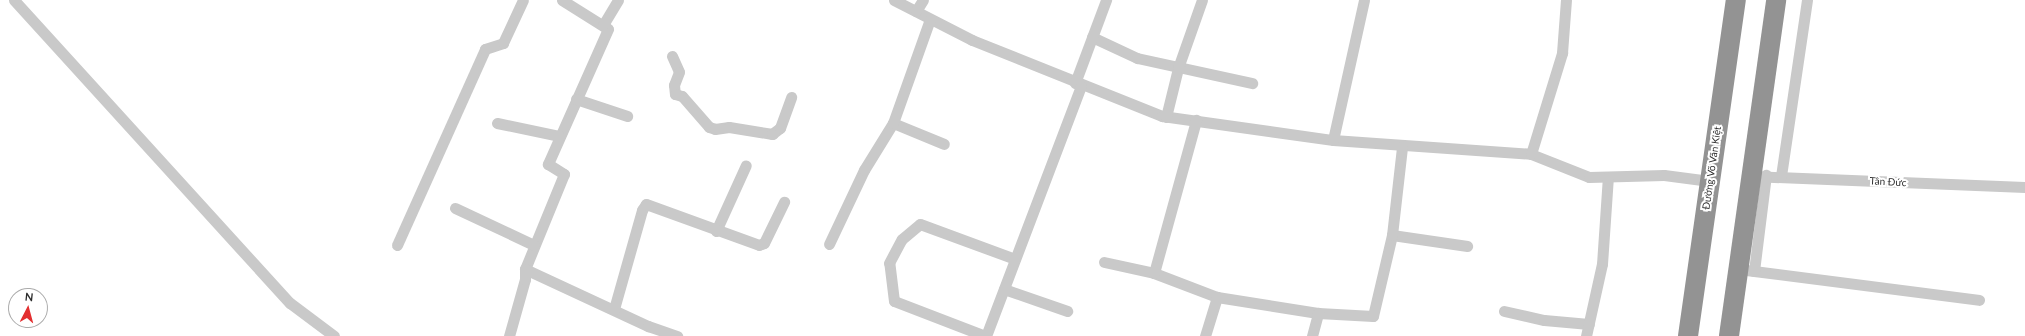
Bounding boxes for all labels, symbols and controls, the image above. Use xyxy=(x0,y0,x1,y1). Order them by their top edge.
street label: Đường Võ Văn Kiệt xyxy=(1700,125,1724,211)
street label: Tân Đức xyxy=(1869,175,1907,189)
north arrow xyxy=(8,288,48,328)
text: N xyxy=(24,290,34,303)

